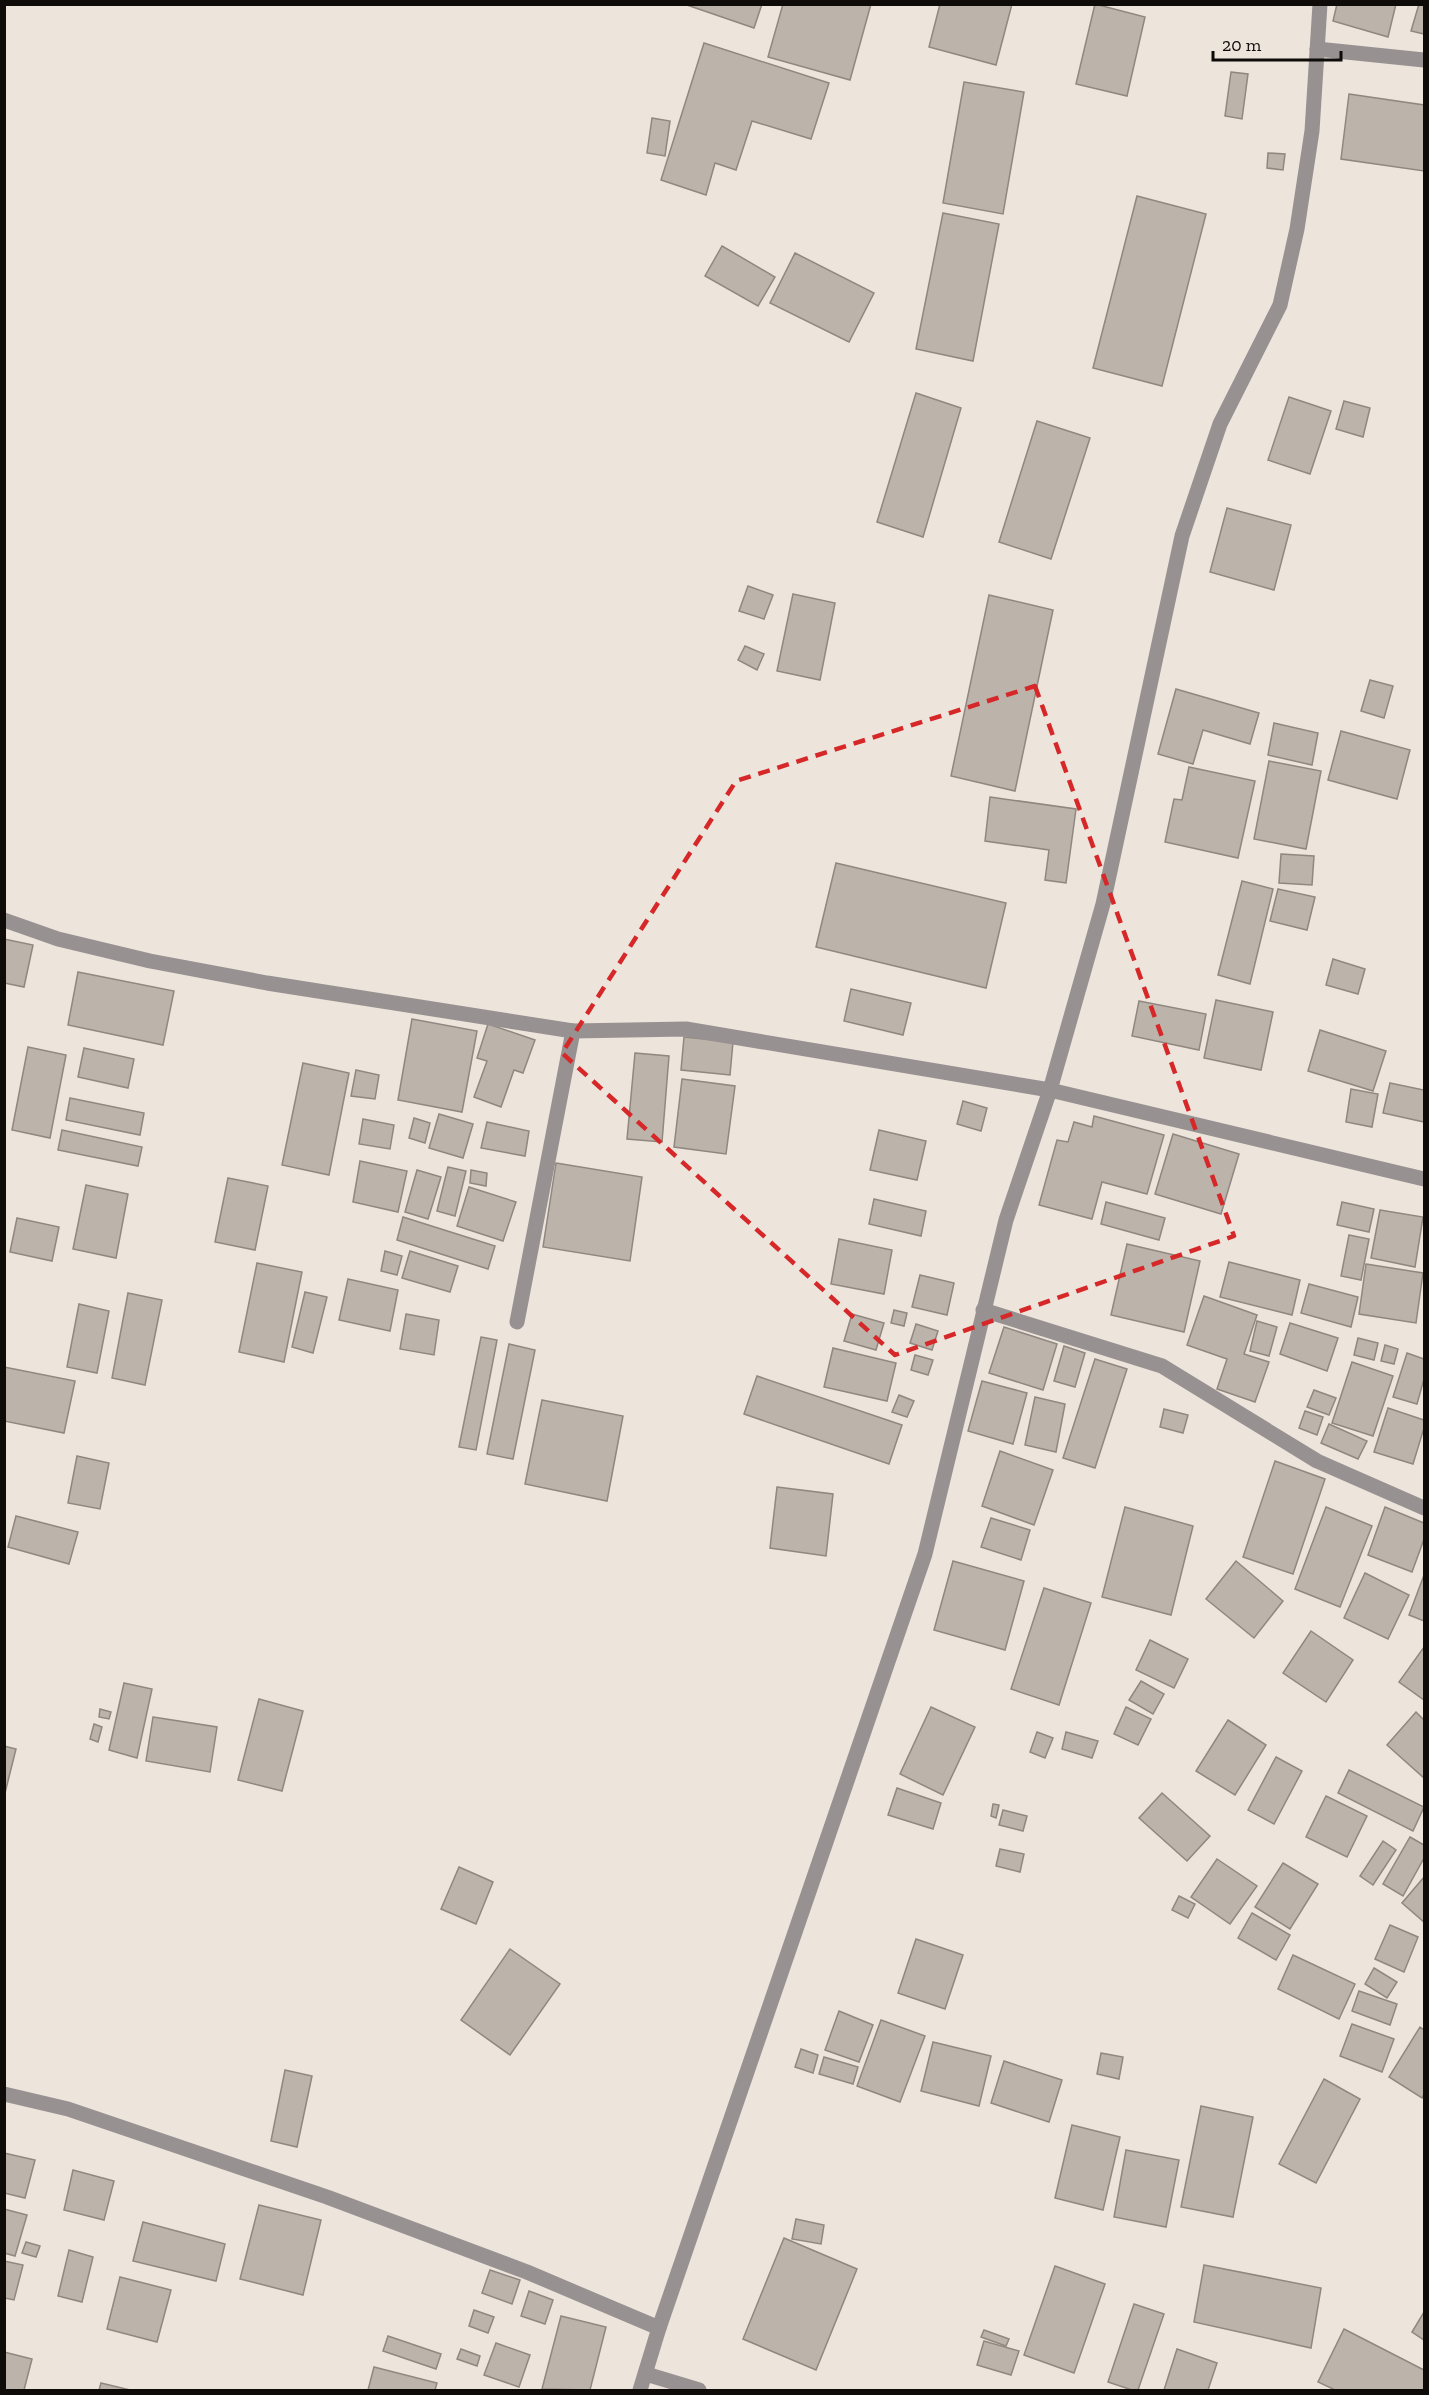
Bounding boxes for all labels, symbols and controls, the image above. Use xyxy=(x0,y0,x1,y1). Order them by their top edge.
scale bar xyxy=(1213,24,1340,62)
text: 20 m xyxy=(1222,34,1262,56)

